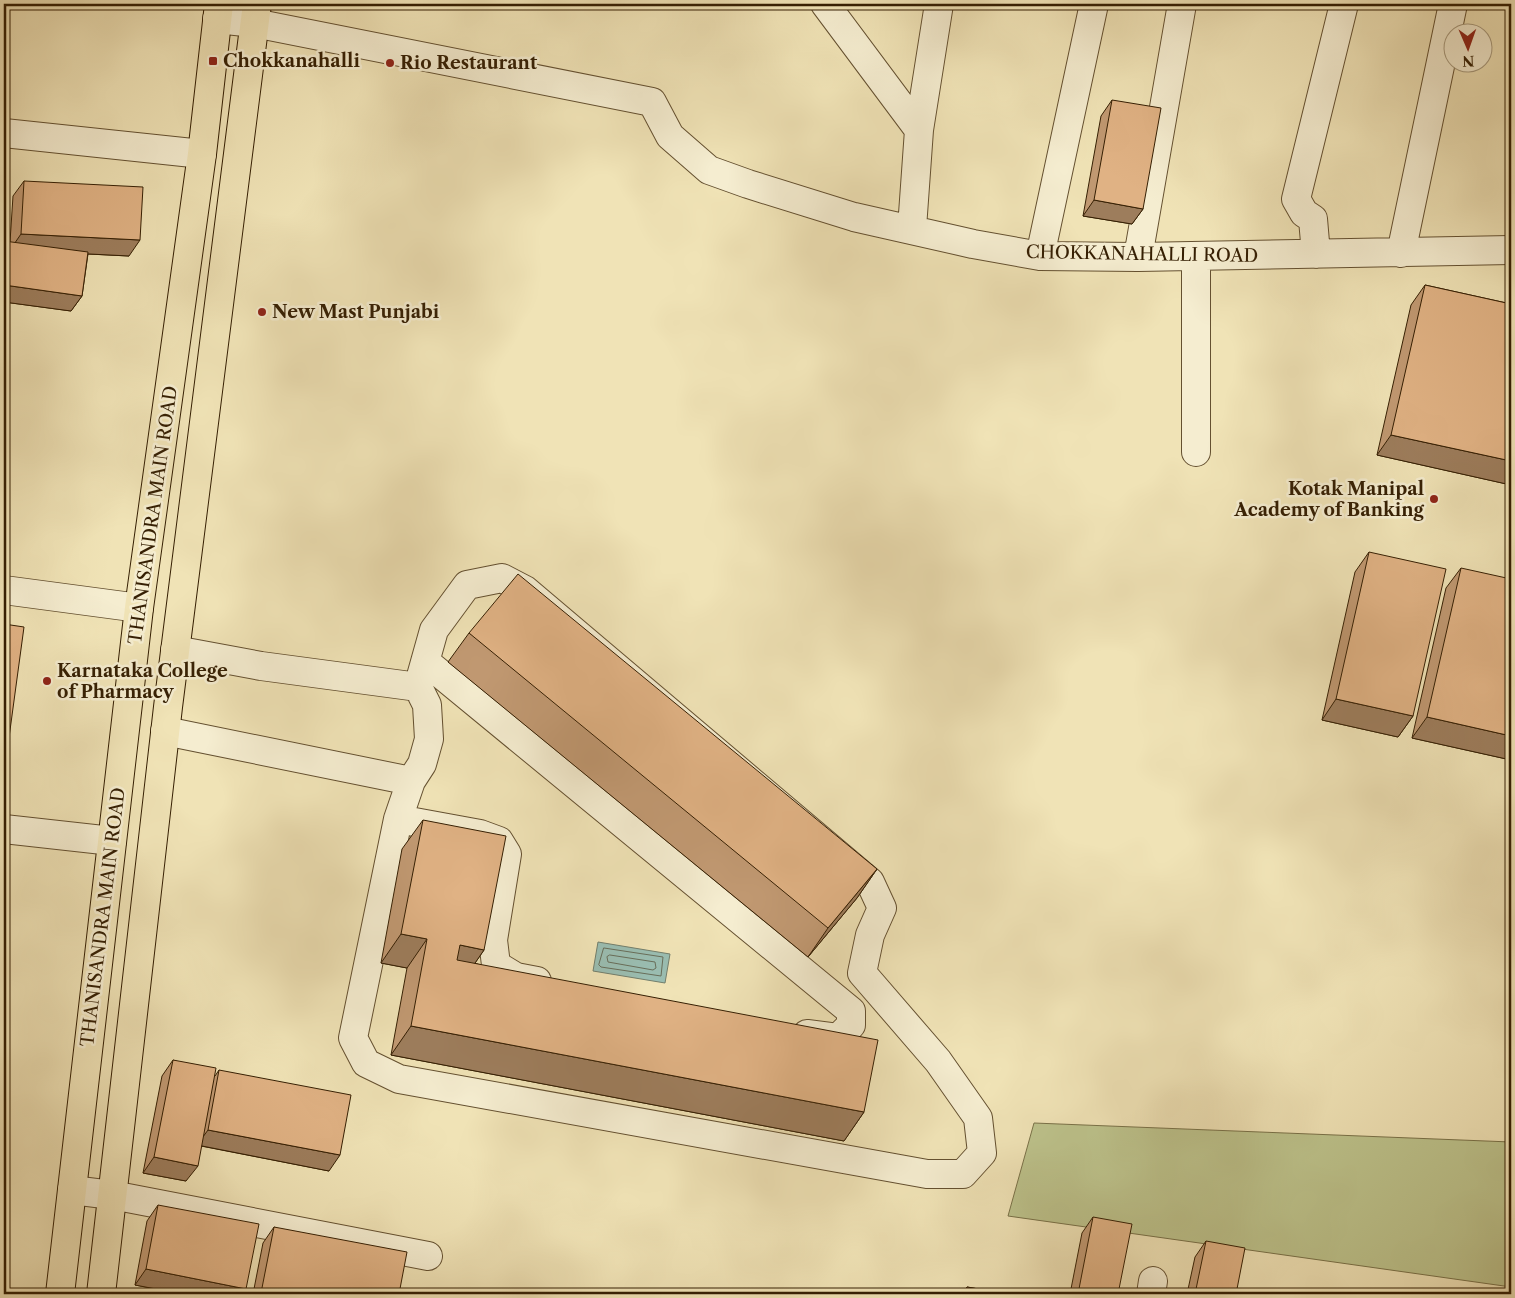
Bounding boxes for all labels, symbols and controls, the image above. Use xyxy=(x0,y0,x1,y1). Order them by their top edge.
north arrow xyxy=(1442,22,1492,72)
place label: Chokkanahalli xyxy=(223,50,360,72)
place label: Rio Restaurant xyxy=(400,52,538,74)
text: N xyxy=(1462,52,1475,70)
marker: Chokkanahalli xyxy=(207,55,219,67)
marker: Rio Restaurant xyxy=(384,57,396,69)
street label: CHOKKANAHALLI ROAD xyxy=(1026,241,1258,267)
place label: New Mast Punjabi xyxy=(272,301,440,323)
marker: New Mast Punjabi xyxy=(256,306,268,318)
street label: THANISANDRA MAIN ROAD xyxy=(124,384,182,646)
place label: Kotak Manipal Academy of Banking xyxy=(1233,478,1425,521)
marker: Kotak Manipal Academy of Banking xyxy=(1428,493,1440,505)
place label: Karnataka College of Pharmacy xyxy=(57,660,228,703)
marker: Karnataka College of Pharmacy xyxy=(41,675,53,687)
street label: THANISANDRA MAIN ROAD xyxy=(76,786,130,1048)

